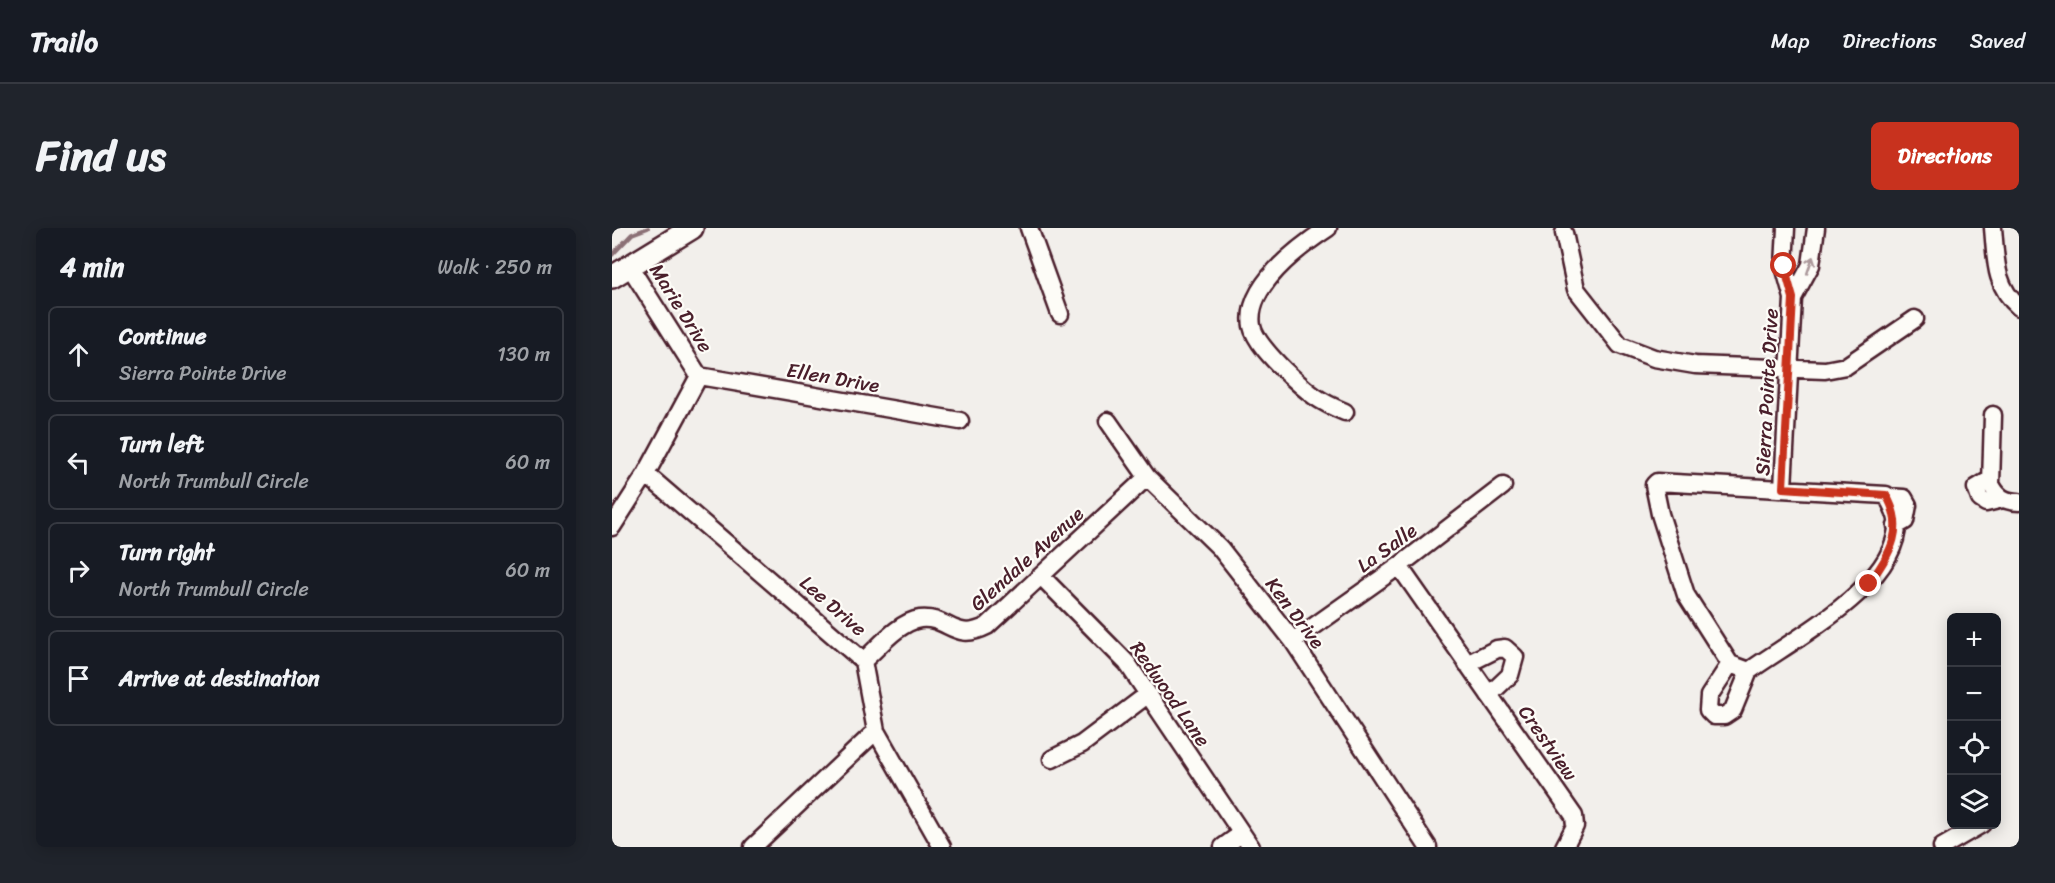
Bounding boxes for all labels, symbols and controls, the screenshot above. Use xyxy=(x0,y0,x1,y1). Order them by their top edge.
text: Trailo xyxy=(30,17,98,66)
text: Map xyxy=(1771,22,1809,60)
text: Directions xyxy=(1842,22,1937,60)
text: Saved xyxy=(1970,22,2025,60)
text: Find us xyxy=(36,119,166,193)
button: Directions xyxy=(1871,122,2019,190)
text: 4 min xyxy=(60,244,124,290)
text: Walk · 250 m xyxy=(438,250,552,285)
route start xyxy=(1770,252,1796,278)
street label: Marie Drive xyxy=(640,256,722,360)
one-way arrow xyxy=(1806,256,1817,275)
street label: Sierra Pointe Drive xyxy=(1745,307,1789,477)
text: Continue xyxy=(119,317,207,356)
text: 130 m xyxy=(497,337,550,372)
icon: ahead xyxy=(62,338,95,371)
street label: Ellen Drive xyxy=(784,353,882,403)
text: Sierra Pointe Drive xyxy=(119,356,287,391)
text: Turn left xyxy=(119,425,204,464)
text: 60 m xyxy=(505,445,550,480)
icon: left xyxy=(62,446,95,479)
text: North Trumbull Circle xyxy=(119,464,309,499)
street label: Glendale Avenue xyxy=(962,497,1093,620)
street label: La Salle xyxy=(1349,514,1425,582)
text: Turn right xyxy=(119,533,214,572)
text: 60 m xyxy=(505,553,550,588)
icon: right xyxy=(62,554,95,587)
street label: Lee Drive xyxy=(791,566,875,646)
street label: Ken Drive xyxy=(1256,569,1334,657)
route end xyxy=(1855,570,1881,596)
text: North Trumbull Circle xyxy=(119,572,309,607)
map controls xyxy=(1947,613,2001,829)
button: + xyxy=(1947,613,2001,667)
street label: Redwood Lane xyxy=(1120,634,1220,754)
text: Arrive at destination xyxy=(119,659,320,698)
icon: arrive xyxy=(62,662,95,695)
button: − xyxy=(1947,667,2001,721)
street label: Crestview xyxy=(1509,698,1587,789)
button: locate xyxy=(1947,721,2001,775)
button: layers xyxy=(1947,775,2001,829)

